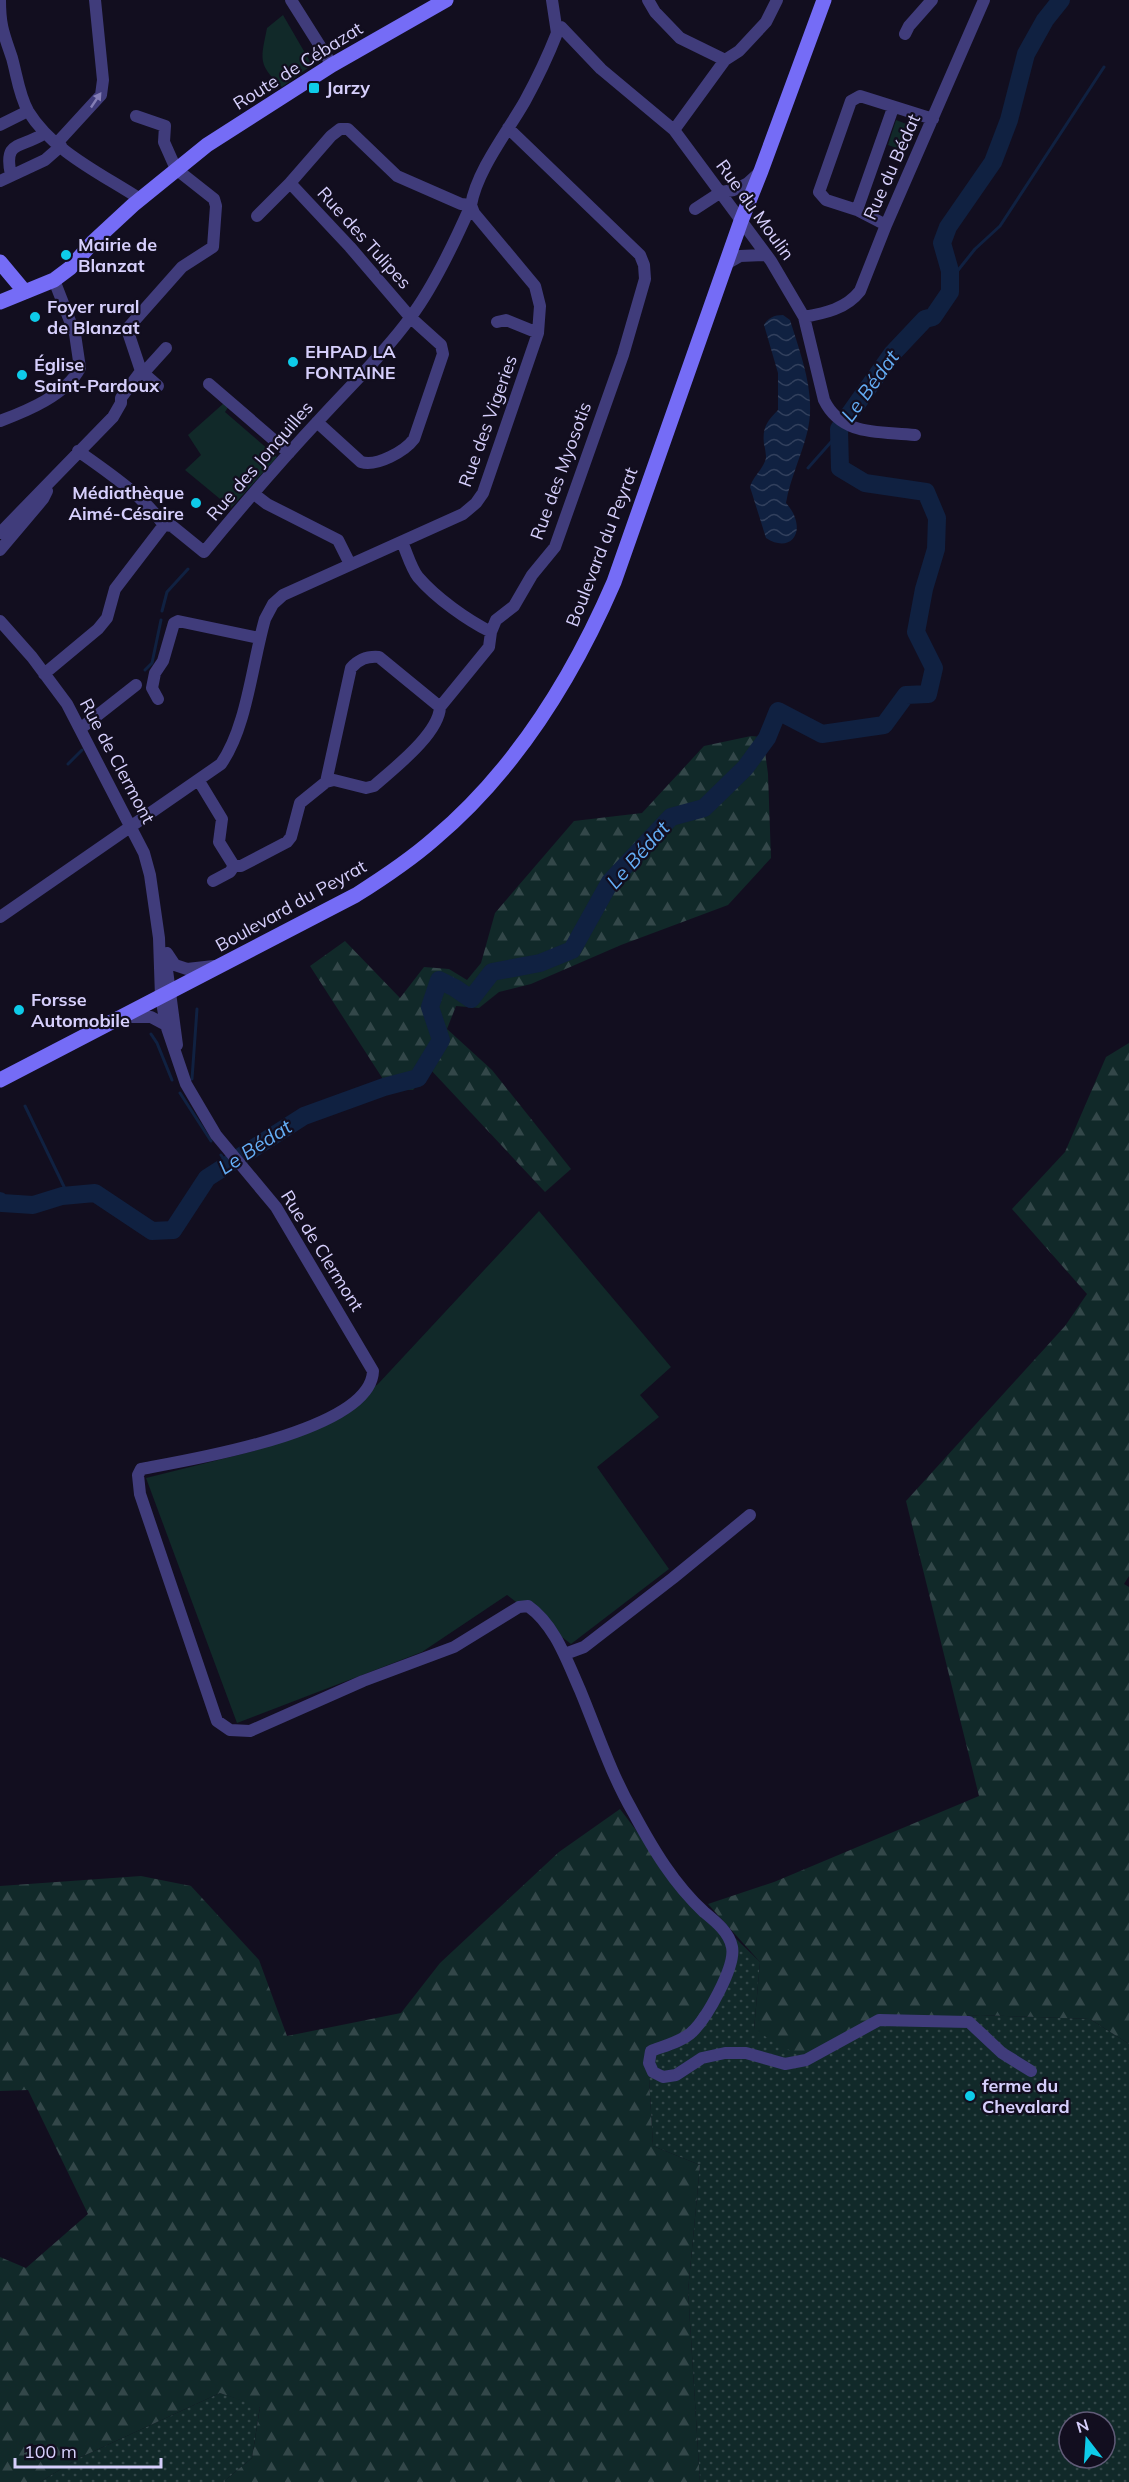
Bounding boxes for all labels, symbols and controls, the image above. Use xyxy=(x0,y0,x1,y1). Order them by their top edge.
street label: Route de Cébazat xyxy=(229,17,367,115)
place label: Jarzy xyxy=(326,76,370,99)
marker: Jarzy xyxy=(307,81,321,95)
one-way arrow xyxy=(90,91,101,108)
street label: Rue du Bédat xyxy=(858,110,925,223)
street label: Rue du Moulin xyxy=(711,155,800,264)
street label: Rue des Tulipes xyxy=(312,182,416,294)
place label: Mairie de Blanzat xyxy=(78,233,157,277)
marker: Mairie de Blanzat xyxy=(59,248,73,262)
place label: Foyer rural de Blanzat xyxy=(47,295,140,339)
marker: Foyer rural de Blanzat xyxy=(28,310,42,324)
place label: EHPAD LA FONTAINE xyxy=(305,340,396,384)
water label: Le Bédat xyxy=(835,344,905,426)
street label: Rue des Vigeries xyxy=(453,352,522,490)
place label: Église Saint-Pardoux xyxy=(34,353,160,397)
marker: EHPAD LA FONTAINE xyxy=(286,355,300,369)
marker: Église Saint-Pardoux xyxy=(15,368,29,382)
street label: Rue des Jonquilles xyxy=(201,396,318,525)
street label: Rue des Myosotis xyxy=(525,399,596,543)
street label: Boulevard du Peyrat xyxy=(561,464,643,630)
place label: Médiathèque Aimé-Césaire xyxy=(68,481,184,525)
marker: Médiathèque Aimé-Césaire xyxy=(189,496,203,510)
street label: Rue de Clermont xyxy=(75,694,160,827)
water label: Le Bédat xyxy=(601,815,675,894)
street label: Boulevard du Peyrat xyxy=(211,855,370,957)
place label: Forsse Automobile xyxy=(31,988,130,1032)
marker: Forsse Automobile xyxy=(12,1003,26,1017)
water label: Le Bédat xyxy=(213,1113,297,1180)
street label: Rue de Clermont xyxy=(276,1186,369,1316)
place label: ferme du Chevalard xyxy=(982,2074,1070,2118)
marker: ferme du Chevalard xyxy=(963,2089,977,2103)
north arrow xyxy=(1057,2410,1117,2470)
text: N xyxy=(1074,2414,1091,2437)
scale bar xyxy=(15,2431,160,2469)
text: 100 m xyxy=(24,2440,77,2463)

